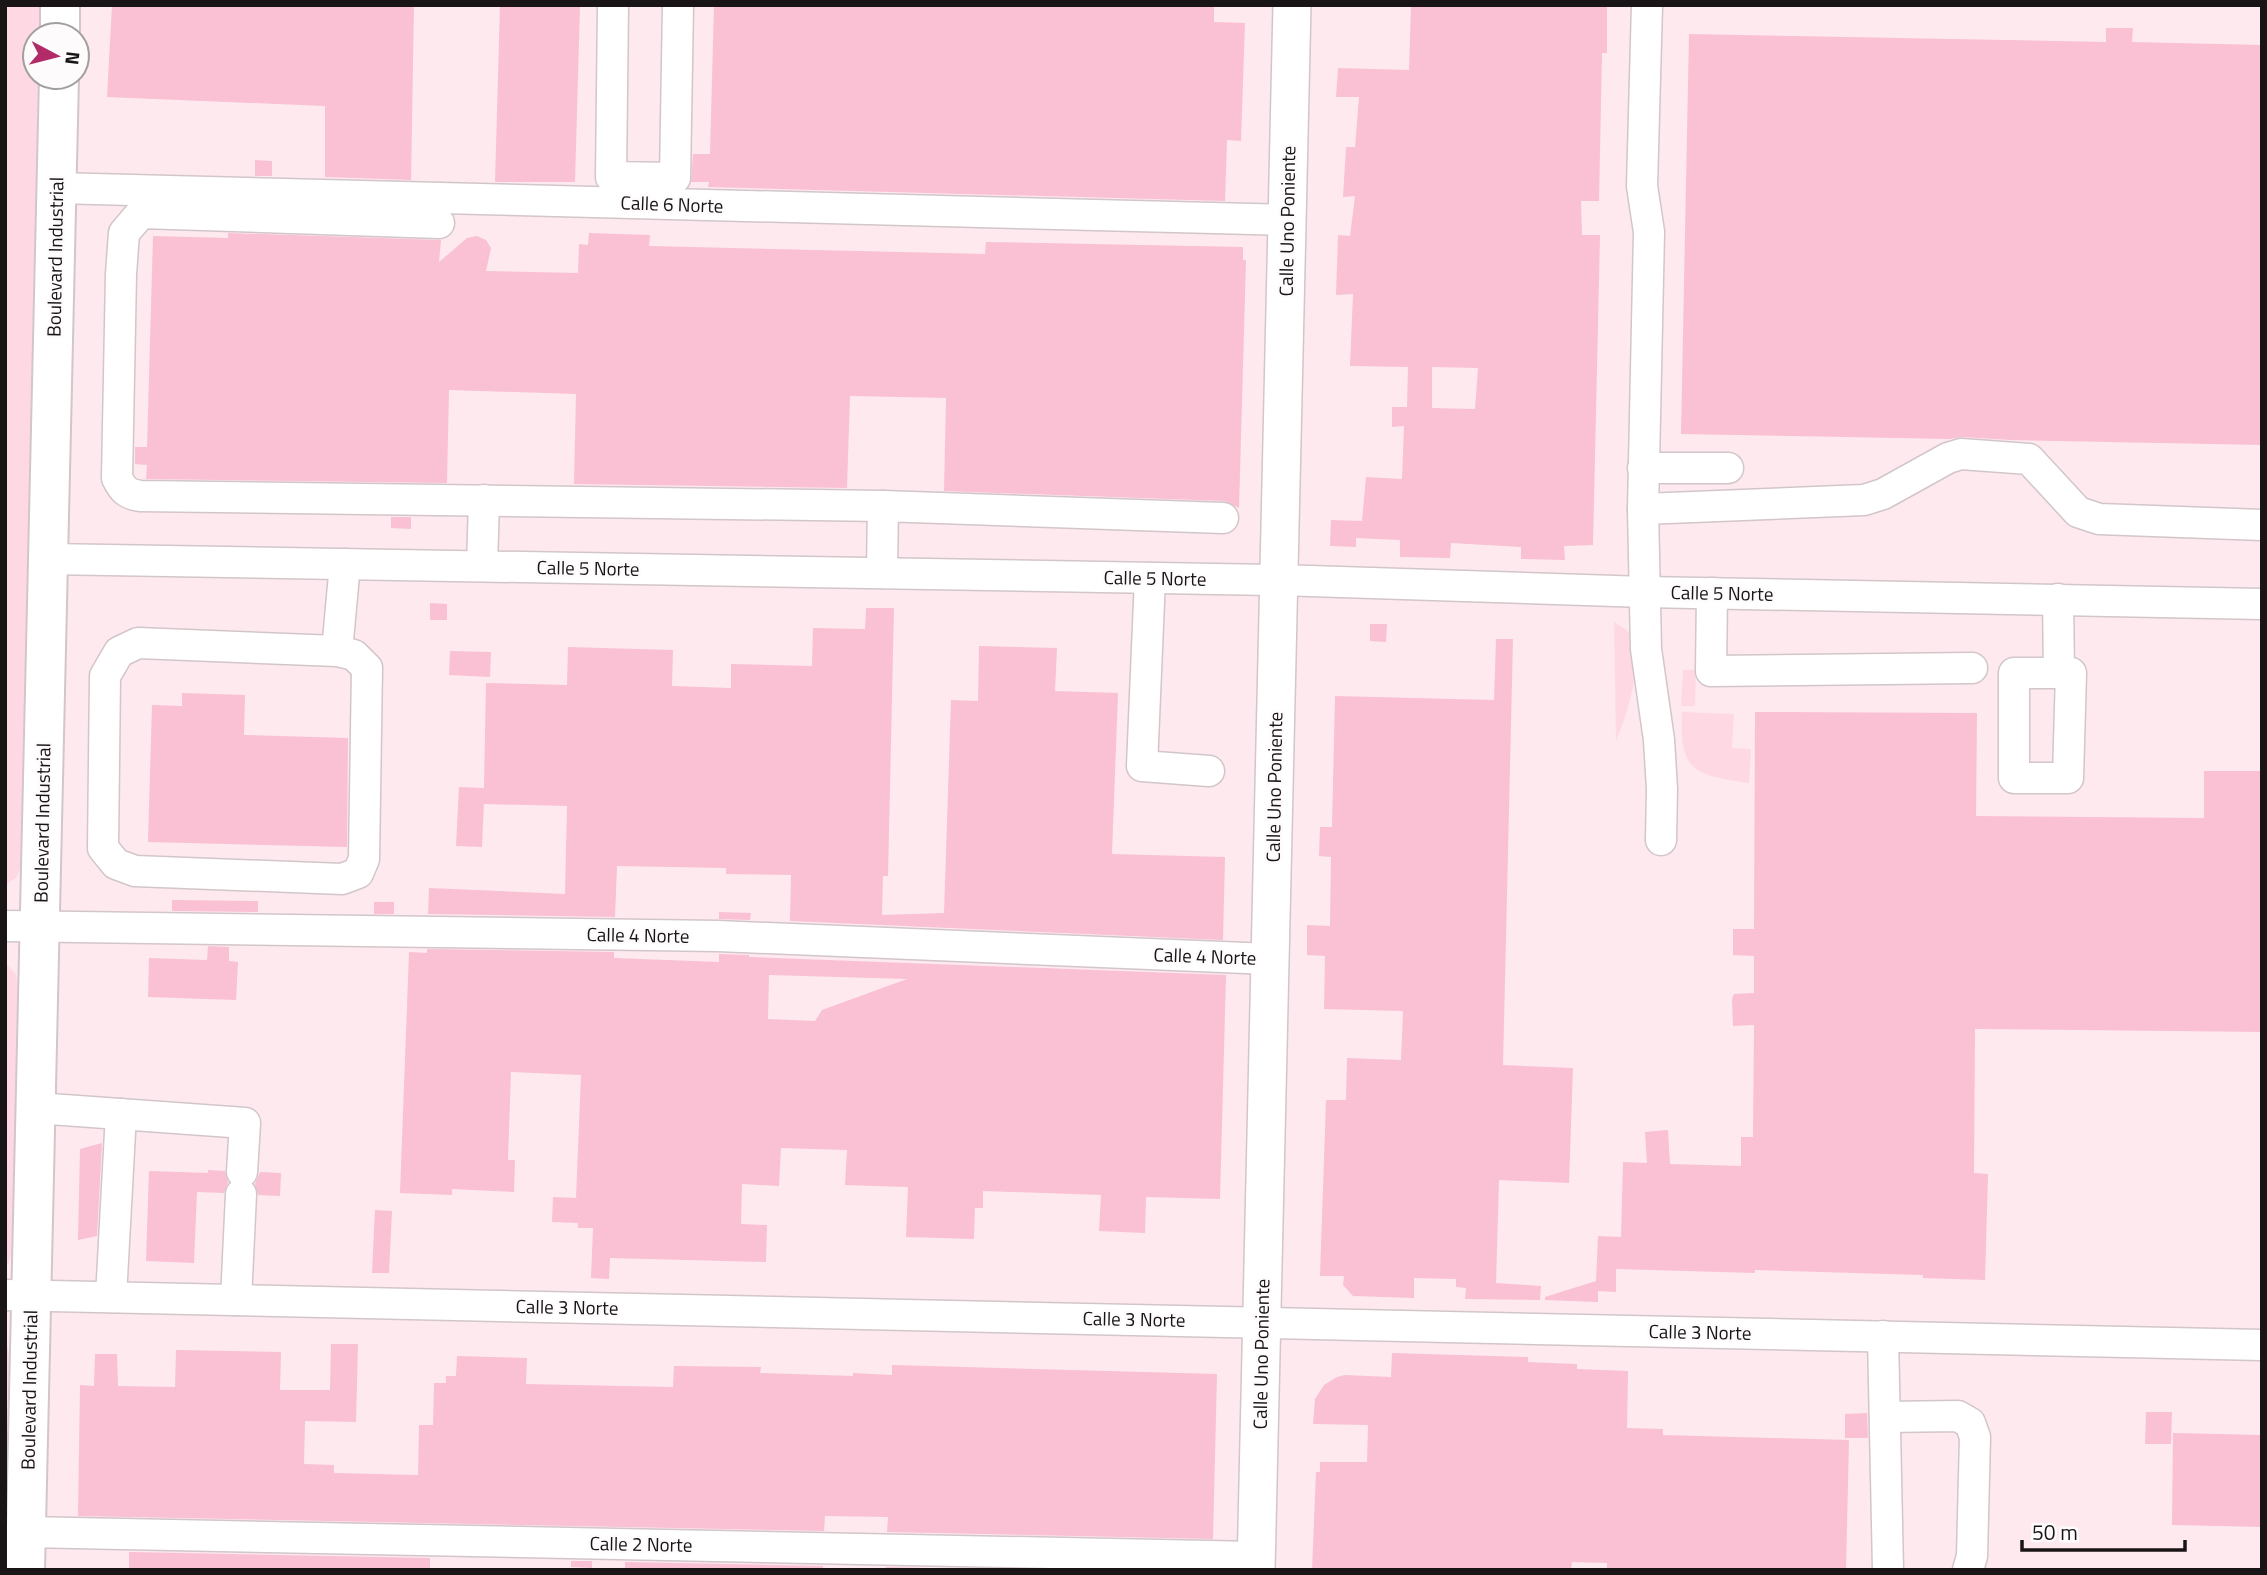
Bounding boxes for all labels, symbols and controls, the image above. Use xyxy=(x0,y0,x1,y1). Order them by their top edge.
north arrow xyxy=(21,21,91,91)
text: N xyxy=(58,50,89,66)
street label: Calle Uno Poniente xyxy=(1271,145,1302,297)
street label: Boulevard Industrial xyxy=(39,177,70,337)
street label: Calle 6 Norte xyxy=(620,187,724,220)
street label: Calle 5 Norte xyxy=(536,552,640,583)
street label: Calle 5 Norte xyxy=(1103,562,1207,593)
street label: Calle 5 Norte xyxy=(1670,577,1774,608)
street label: Calle Uno Poniente xyxy=(1258,711,1289,863)
street label: Boulevard Industrial xyxy=(26,743,57,903)
street label: Calle 4 Norte xyxy=(586,919,690,950)
street label: Calle 4 Norte xyxy=(1153,939,1257,972)
street label: Calle Uno Poniente xyxy=(1245,1278,1276,1430)
street label: Calle 3 Norte xyxy=(515,1291,619,1322)
street label: Calle 3 Norte xyxy=(1082,1303,1186,1334)
street label: Boulevard Industrial xyxy=(13,1310,44,1470)
street label: Calle 3 Norte xyxy=(1648,1316,1752,1347)
scale bar xyxy=(2022,1508,2185,1552)
text: 50 m xyxy=(2032,1516,2078,1548)
street label: Calle 2 Norte xyxy=(589,1528,693,1559)

